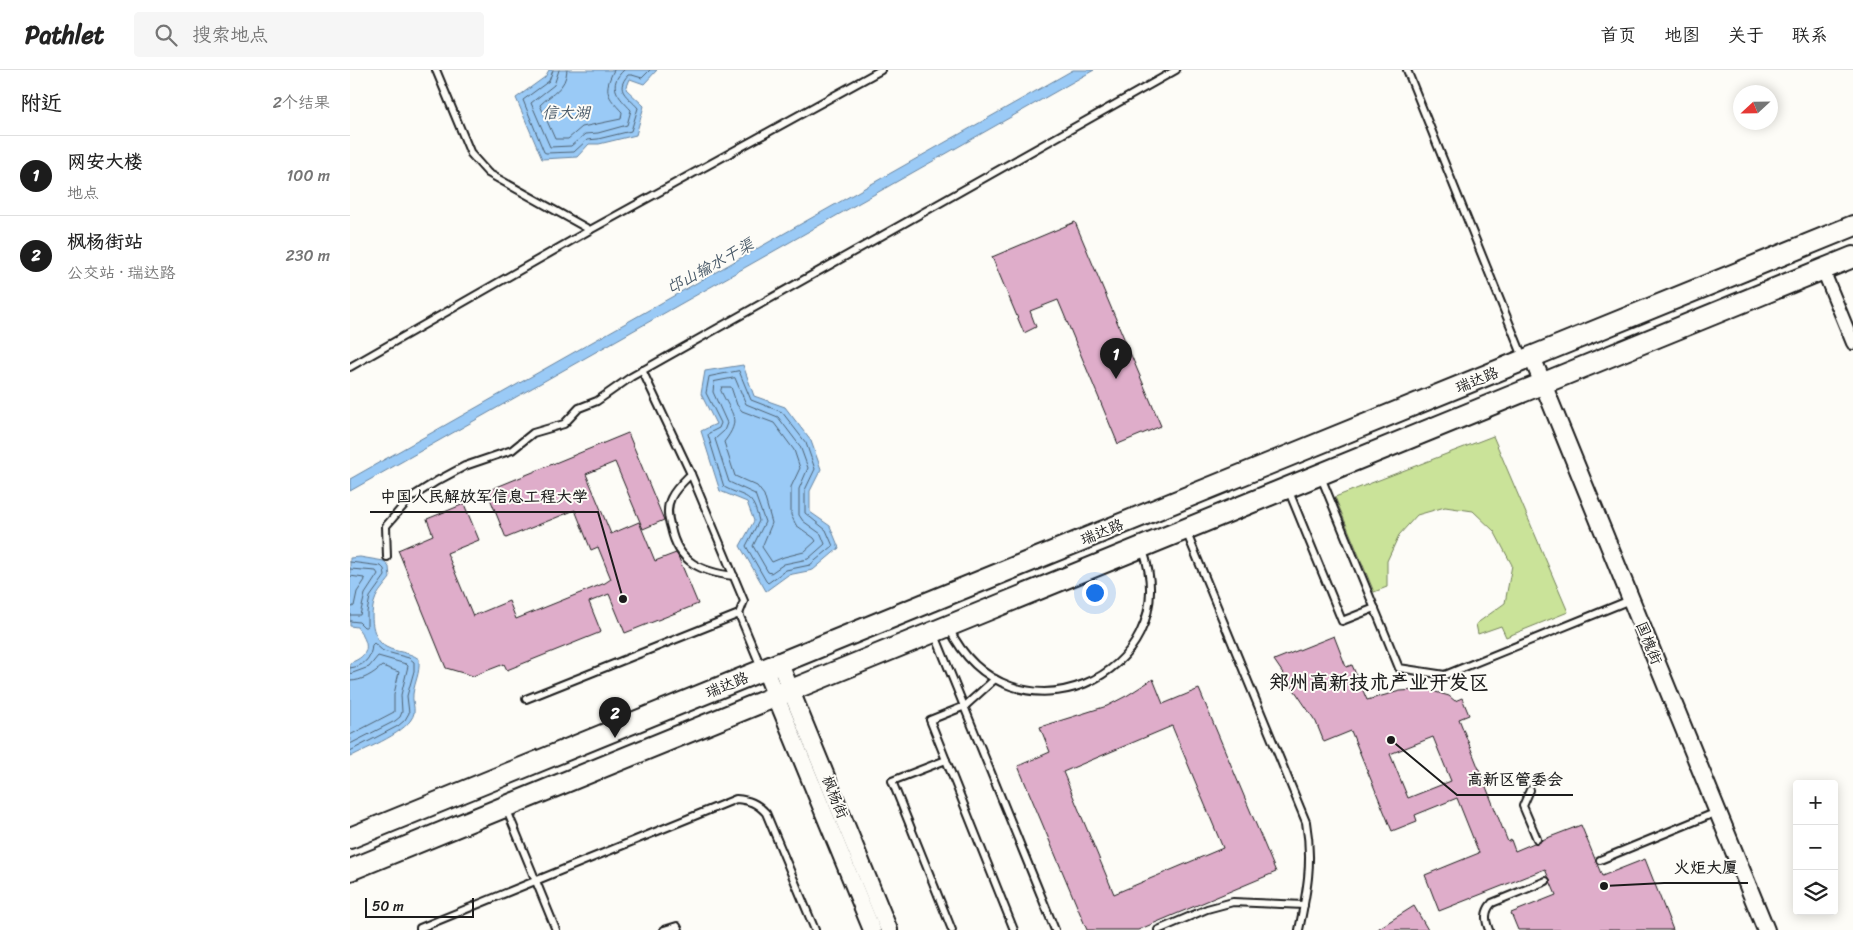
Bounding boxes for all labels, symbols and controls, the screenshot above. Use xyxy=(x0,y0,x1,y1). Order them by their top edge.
search box xyxy=(134,12,484,57)
text: Pathlet xyxy=(25,14,104,56)
text: 搜索地点 xyxy=(192,18,268,51)
text: 首页 xyxy=(1600,19,1636,51)
text: 地图 xyxy=(1664,19,1700,51)
text: 关于 xyxy=(1728,19,1764,51)
text: 联系 xyxy=(1792,19,1828,51)
icon: search xyxy=(152,21,180,49)
text: 附近 xyxy=(20,84,62,122)
north arrow xyxy=(1733,85,1778,130)
text: 2个结果 xyxy=(273,88,330,117)
water label: 信大湖 xyxy=(542,98,592,127)
text: 网安大楼 xyxy=(67,145,143,178)
text: 1 xyxy=(33,161,39,190)
text: 100 m xyxy=(286,161,330,190)
text: 地点 xyxy=(67,178,99,207)
text: 枫杨街站 xyxy=(67,225,143,258)
water label: 邙山输水干渠 xyxy=(661,229,761,302)
text: 2 xyxy=(31,241,41,270)
text: 230 m xyxy=(285,241,330,270)
text: 公交站 · 瑞达路 xyxy=(67,258,176,287)
pin: 1 xyxy=(1100,338,1132,379)
street label: 瑞达路 xyxy=(1451,360,1503,400)
callout: 中国人民解放军信息工程大学 xyxy=(370,481,598,512)
text: 中国人民解放军信息工程大学 xyxy=(380,482,588,511)
street label: 瑞达路 xyxy=(1076,512,1128,552)
your location xyxy=(1082,580,1108,606)
street label: 国槐街 xyxy=(1629,617,1669,669)
street label: 瑞达路 xyxy=(701,665,753,705)
district label: 郑州高新技术产业开发区 xyxy=(1269,665,1489,700)
pin: 2 xyxy=(599,697,631,738)
callout: 高新区管委会 xyxy=(1457,764,1573,795)
text: 高新区管委会 xyxy=(1467,765,1563,794)
street label: 枫杨街 xyxy=(815,771,855,823)
map controls xyxy=(1793,780,1838,915)
button: + xyxy=(1793,780,1838,825)
button: − xyxy=(1793,825,1838,870)
callout: 火炬大厦 xyxy=(1664,852,1748,883)
text: 火炬大厦 xyxy=(1674,853,1738,882)
button: layers xyxy=(1793,870,1838,915)
text: 50 m xyxy=(372,894,404,919)
scale bar xyxy=(365,895,474,918)

